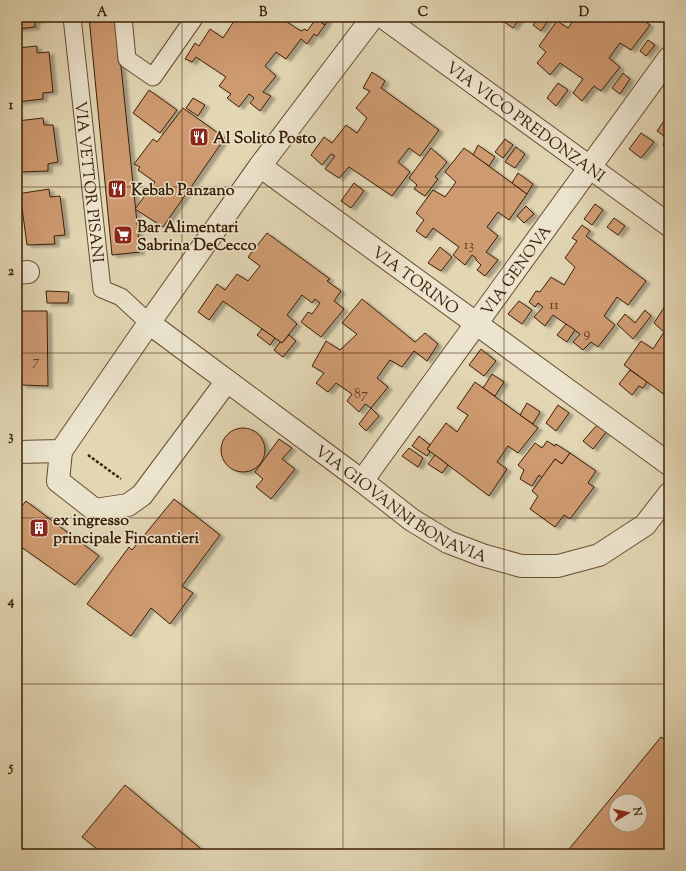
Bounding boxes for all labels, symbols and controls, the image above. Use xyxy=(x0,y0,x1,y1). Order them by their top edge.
text: A xyxy=(97,4,108,22)
text: B xyxy=(259,4,268,22)
text: C xyxy=(418,4,428,22)
text: D xyxy=(579,4,589,22)
street label: VIA VICO PREDONZANI xyxy=(440,57,609,189)
text: 1 xyxy=(9,97,14,115)
street label: VIA VETTOR PISANI xyxy=(67,100,108,264)
restaurant icon: Al Solito Posto xyxy=(188,126,210,148)
place label: Al Solito Posto xyxy=(213,128,316,151)
restaurant icon: Kebab Panzano xyxy=(106,178,128,200)
place label: Kebab Panzano xyxy=(131,180,235,203)
place label: Bar Alimentari Sabrina DeCecco xyxy=(137,217,257,258)
street label: VIA GENOVA xyxy=(477,221,558,321)
supermarket icon: Bar Alimentari Sabrina DeCecco xyxy=(112,224,134,246)
house number: 13 xyxy=(464,236,475,256)
street label: VIA TORINO xyxy=(366,242,463,321)
text: 2 xyxy=(8,263,15,281)
house number: 11 xyxy=(549,296,559,316)
house number: 9 xyxy=(584,324,591,344)
house number: 7 xyxy=(32,352,40,372)
house number: 87 xyxy=(354,385,368,405)
text: 3 xyxy=(8,428,14,446)
street label: VIA GIOVANNI BONAVIA xyxy=(309,441,490,570)
place label: ex ingresso principale Fincantieri xyxy=(53,510,200,551)
building icon: ex ingresso principale Fincantieri xyxy=(28,517,50,539)
text: 4 xyxy=(7,593,15,611)
text: 5 xyxy=(8,759,14,777)
north arrow xyxy=(608,793,648,833)
text: N xyxy=(628,805,646,817)

